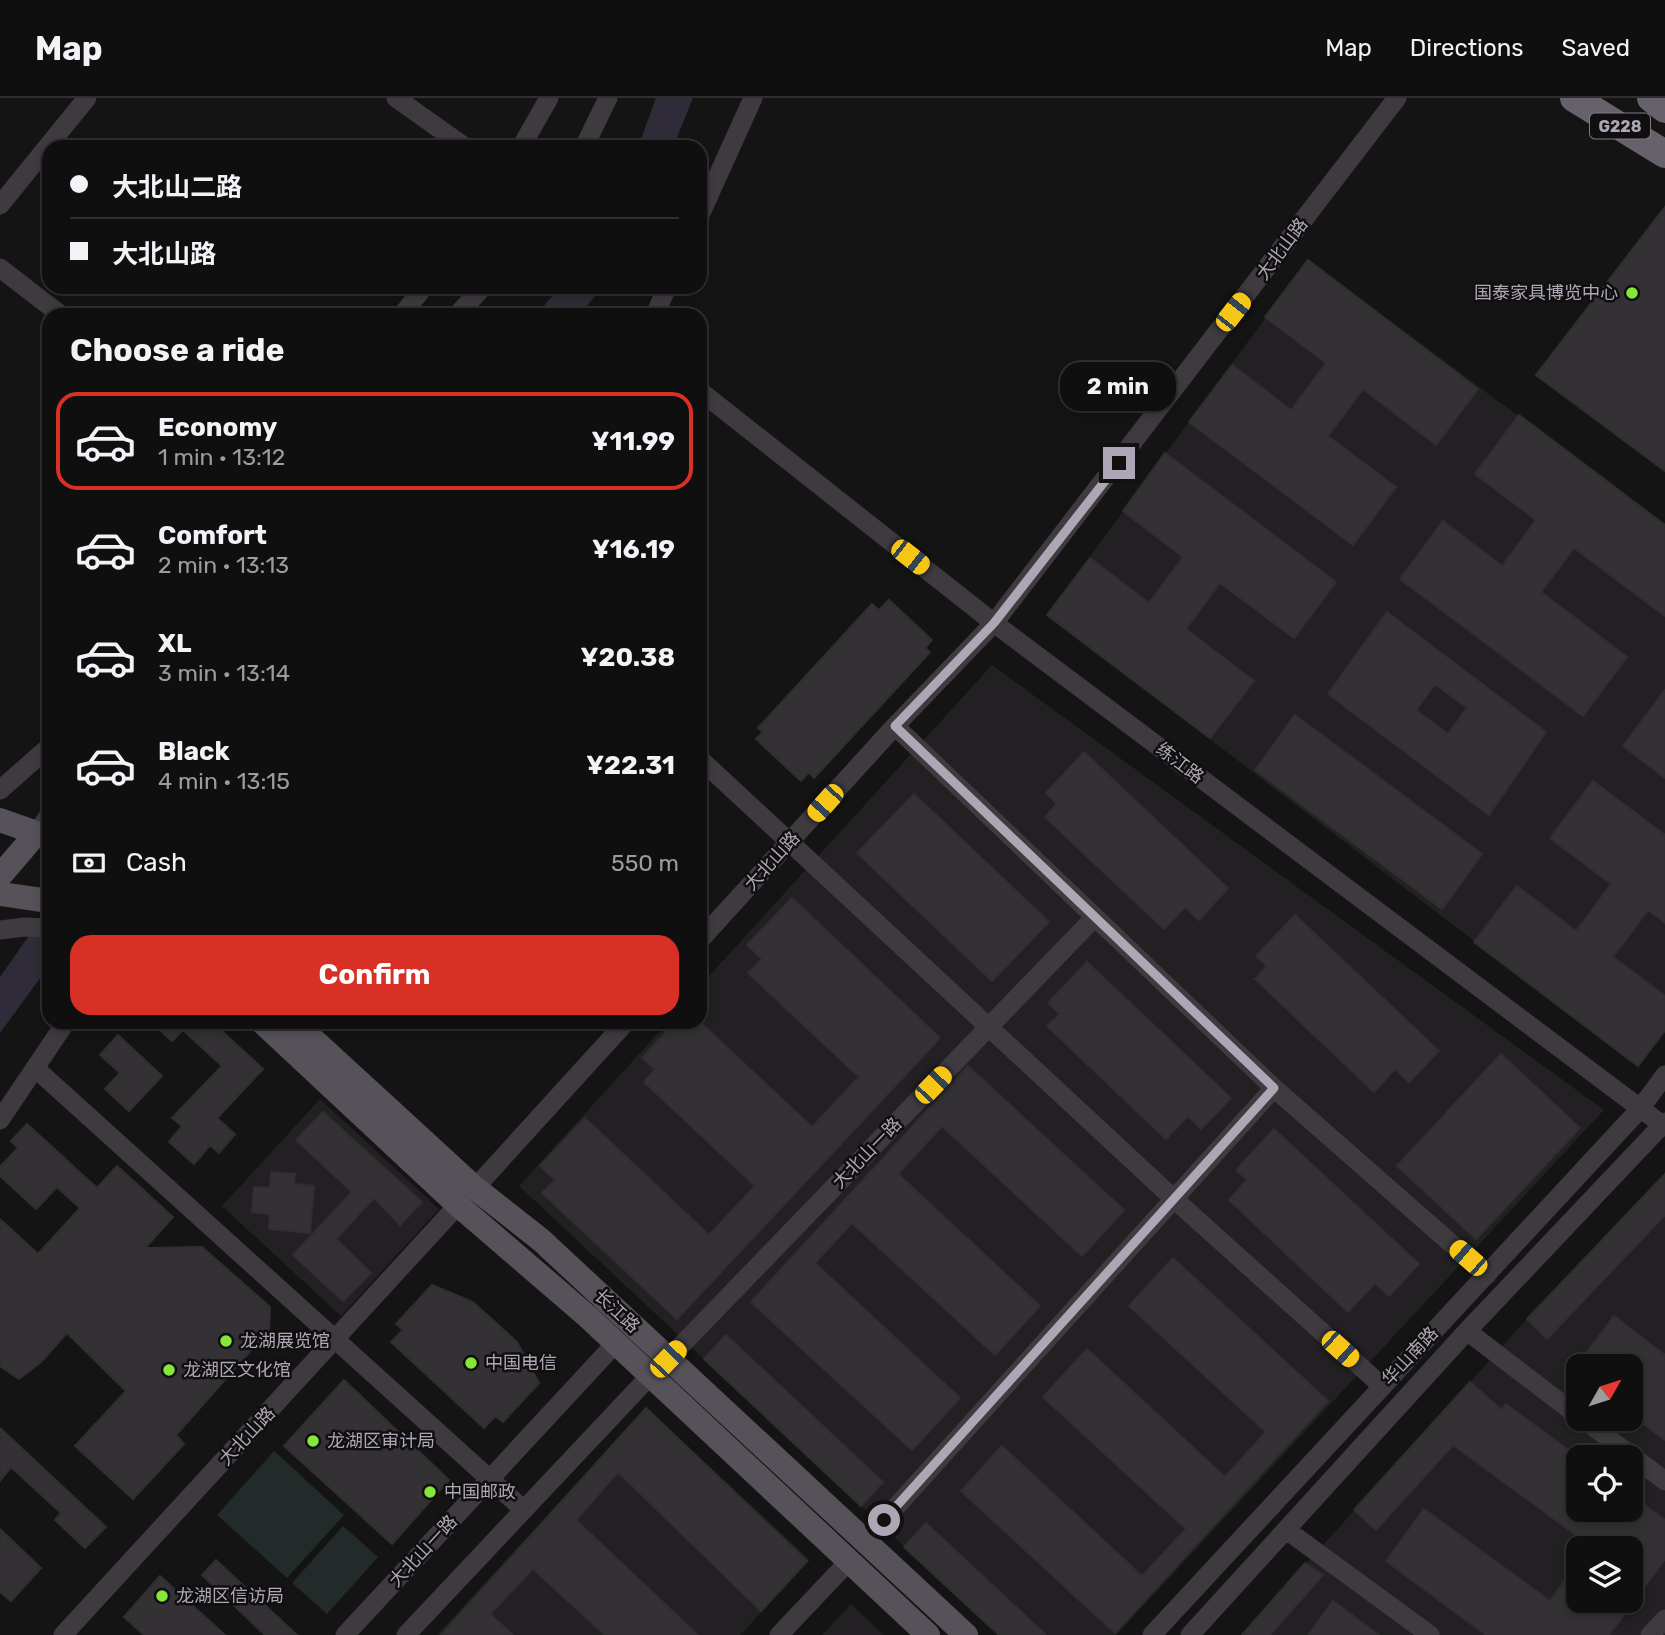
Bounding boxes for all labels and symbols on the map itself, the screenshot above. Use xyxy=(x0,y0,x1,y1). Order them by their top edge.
road number: G228 xyxy=(1590,114,1650,138)
street label: 大北山路 xyxy=(1252,214,1312,284)
place label: 国泰家具博览中心 xyxy=(1474,282,1618,304)
marker: 国泰家具博览中心 xyxy=(1624,285,1640,301)
car xyxy=(1212,289,1255,335)
callout: 2 min xyxy=(1061,362,1177,410)
route end xyxy=(1103,447,1135,479)
car xyxy=(887,536,934,578)
street label: 练江路 xyxy=(1152,738,1208,788)
car xyxy=(804,780,847,826)
street label: 大北山路 xyxy=(740,827,804,895)
car xyxy=(911,1063,956,1107)
street label: 大北山一路 xyxy=(828,1113,906,1193)
car xyxy=(1446,1236,1491,1280)
street label: 长江路 xyxy=(590,1285,644,1337)
street label: 华山南路 xyxy=(1377,1322,1443,1390)
car xyxy=(1318,1327,1363,1371)
place label: 龙湖展览馆 xyxy=(240,1330,330,1352)
marker: 龙湖展览馆 xyxy=(218,1333,234,1349)
car xyxy=(646,1337,691,1381)
place label: 中国电信 xyxy=(485,1352,557,1374)
north arrow xyxy=(1566,1354,1643,1432)
marker: 中国电信 xyxy=(463,1355,479,1371)
place label: 龙湖区文化馆 xyxy=(183,1359,291,1381)
marker: 龙湖区文化馆 xyxy=(161,1362,177,1378)
street label: 大北山路 xyxy=(214,1402,280,1470)
place label: 龙湖区审计局 xyxy=(327,1430,435,1452)
marker: 龙湖区审计局 xyxy=(305,1433,321,1449)
place label: 中国邮政 xyxy=(444,1481,516,1503)
marker: 中国邮政 xyxy=(422,1484,438,1500)
route start xyxy=(868,1504,900,1536)
street label: 大北山一路 xyxy=(384,1511,462,1591)
place label: 龙湖区信访局 xyxy=(176,1585,284,1607)
marker: 龙湖区信访局 xyxy=(154,1588,170,1604)

